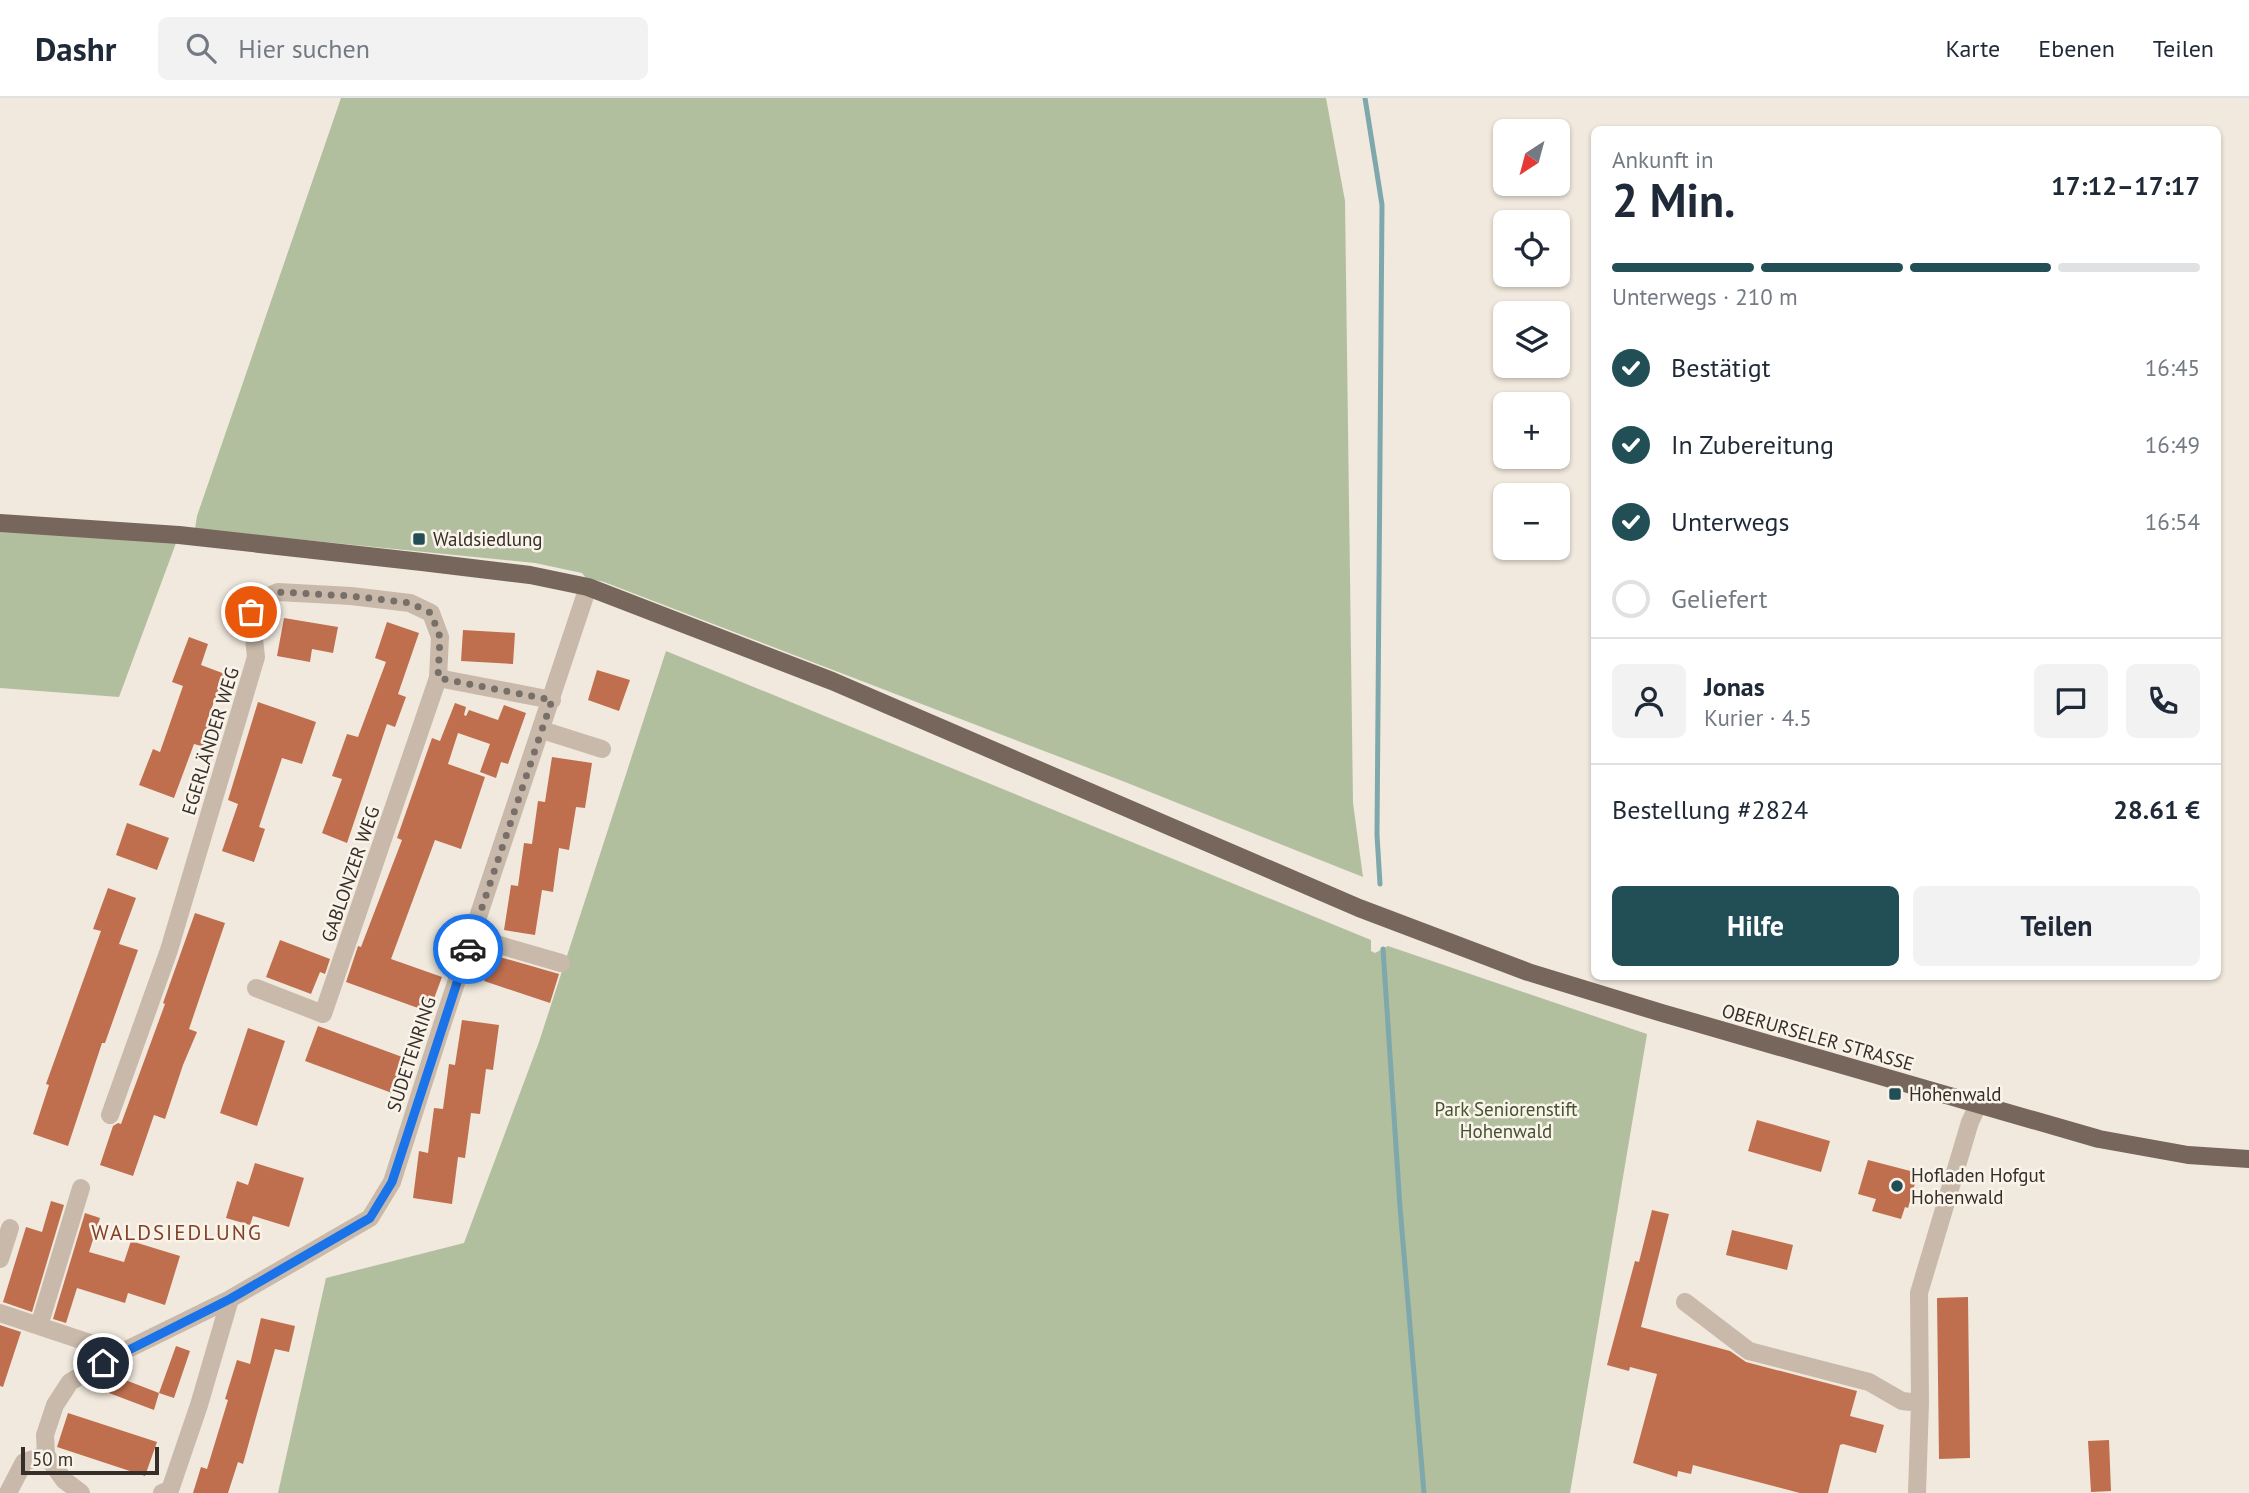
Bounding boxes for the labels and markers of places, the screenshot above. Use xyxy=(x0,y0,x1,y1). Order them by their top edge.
place label: Waldsiedlung xyxy=(433,527,543,551)
marker: Waldsiedlung xyxy=(411,531,427,547)
pin xyxy=(221,582,281,642)
place label: Hohenwald xyxy=(1909,1082,2002,1106)
marker: Hohenwald xyxy=(1887,1086,1903,1102)
place label: Hofladen Hofgut Hohenwald xyxy=(1911,1163,2046,1209)
marker: Hofladen Hofgut Hohenwald xyxy=(1889,1178,1905,1194)
pin xyxy=(73,1333,133,1393)

